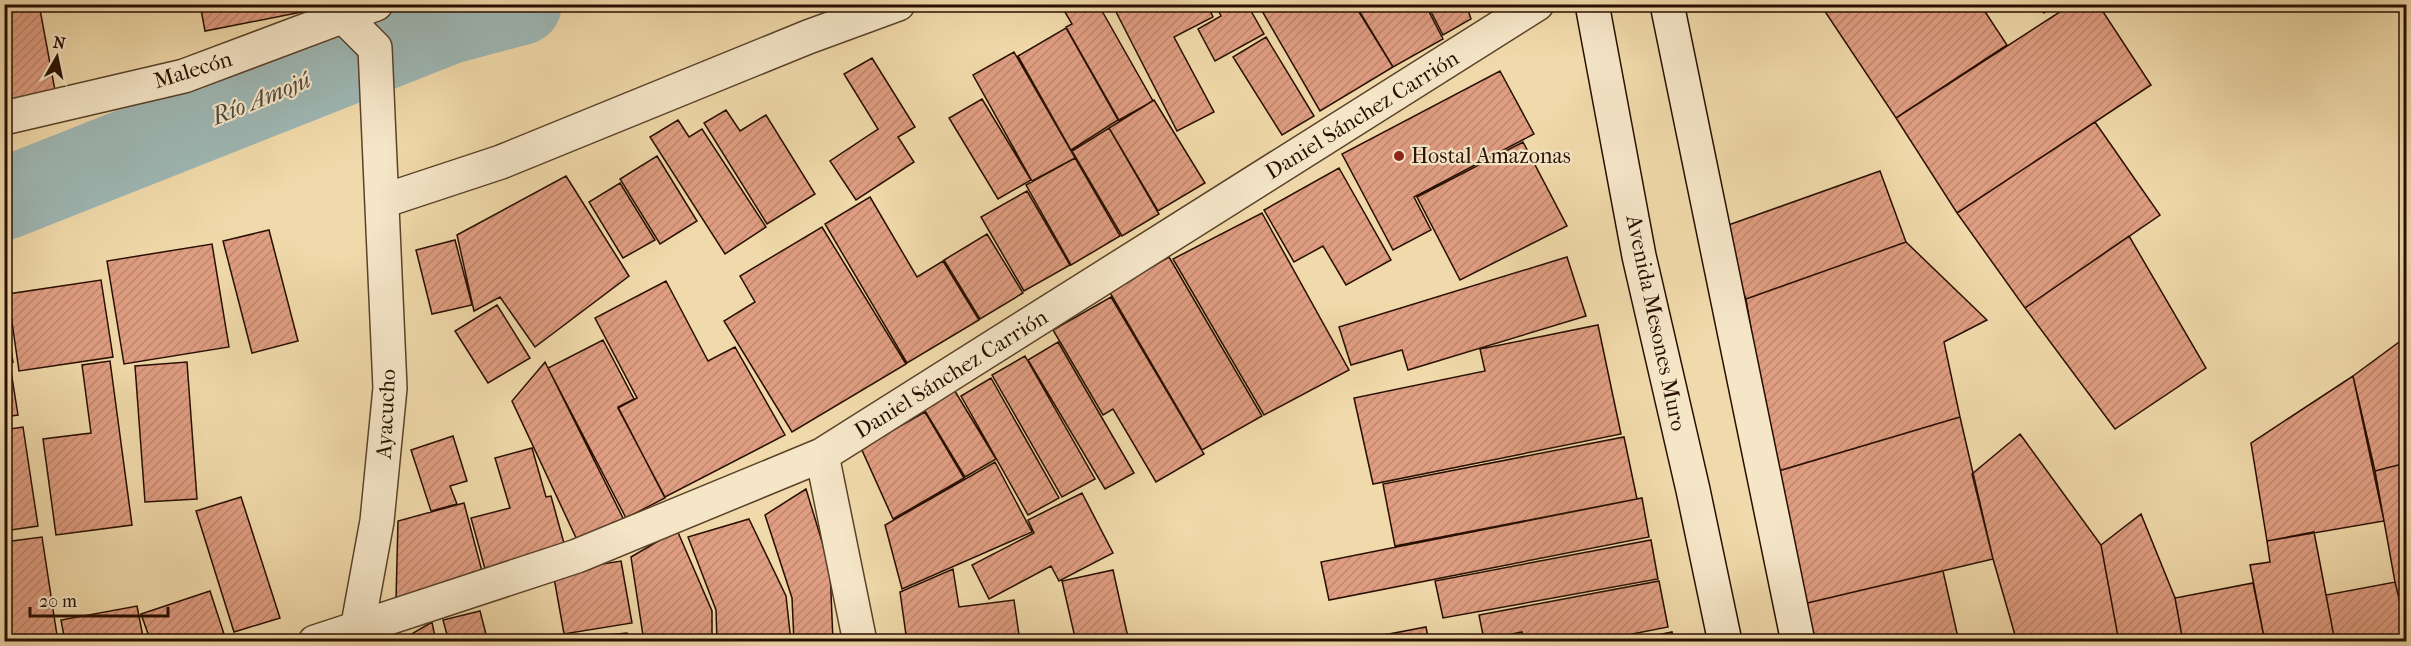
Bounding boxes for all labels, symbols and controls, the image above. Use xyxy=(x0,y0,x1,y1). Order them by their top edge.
north arrow xyxy=(27,27,87,87)
text: N xyxy=(52,32,68,53)
street label: Daniel Sánchez Carrión xyxy=(1261,45,1464,185)
street label: Malecón xyxy=(151,46,236,94)
water label: Río Amojú xyxy=(206,65,315,131)
place label: Hostal Amazonas xyxy=(1411,143,1571,169)
marker: Hostal Amazonas xyxy=(1392,149,1406,163)
street label: Avenida Mesones Muro xyxy=(1620,212,1692,433)
street label: Daniel Sánchez Carrión xyxy=(850,304,1053,444)
street label: Ayacucho xyxy=(371,368,401,461)
scale bar xyxy=(30,580,168,618)
text: 20 m xyxy=(39,591,77,612)

